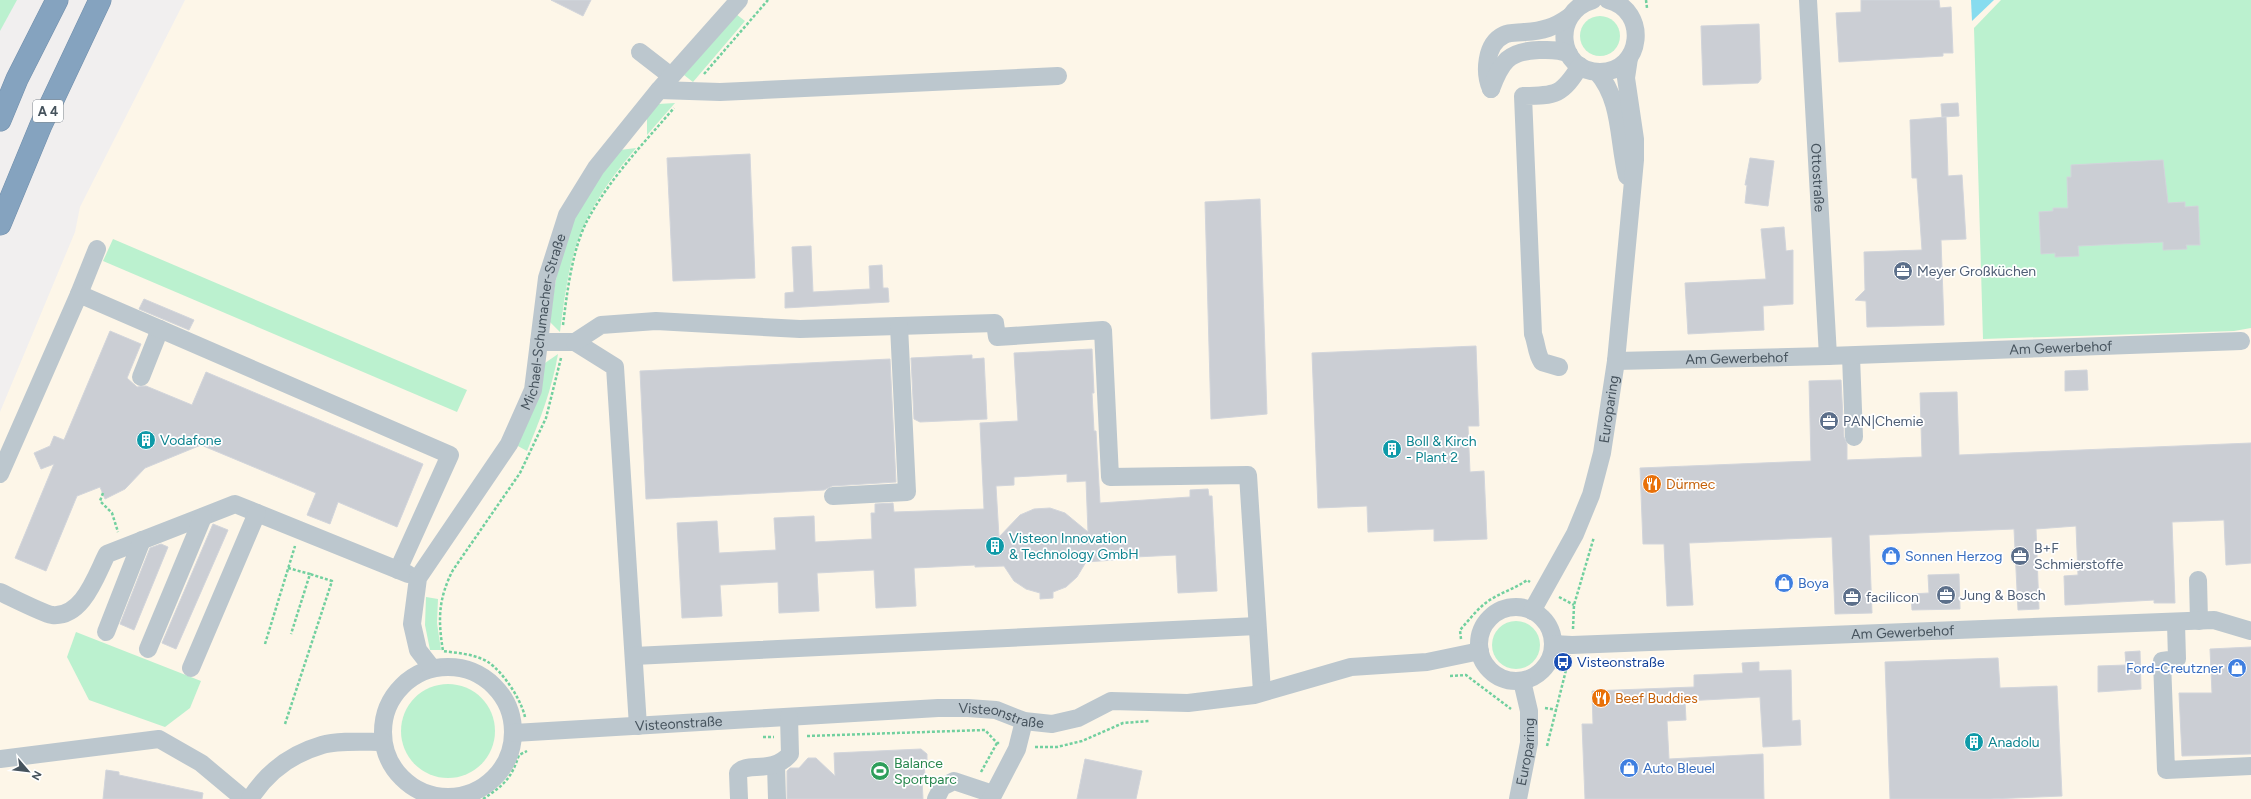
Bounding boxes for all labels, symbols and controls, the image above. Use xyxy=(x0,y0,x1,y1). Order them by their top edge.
road number: A 4 xyxy=(33,100,63,122)
street label: Ottostraße xyxy=(1807,143,1828,213)
street label: Michael-Schumacher-Straße xyxy=(517,231,570,413)
office icon: Meyer Großküchen xyxy=(1892,260,1914,282)
place label: Meyer Großküchen xyxy=(1917,263,2036,280)
street label: Am Gewerbehof xyxy=(2009,338,2114,358)
street label: Am Gewerbehof xyxy=(1685,349,1790,368)
street label: Europaring xyxy=(1596,374,1623,444)
office icon: PAN|Chemie xyxy=(1818,410,1840,432)
place label: PAN|Chemie xyxy=(1843,413,1924,430)
building icon: Vodafone xyxy=(135,429,157,451)
place label: Vodafone xyxy=(160,432,222,449)
place label: Boll & Kirch - Plant 2 xyxy=(1406,433,1477,466)
building icon: Boll & Kirch - Plant 2 xyxy=(1381,438,1403,460)
restaurant icon: Dürmec xyxy=(1641,473,1663,495)
place label: Dürmec xyxy=(1666,476,1716,493)
place label: Visteon Innovation & Technology GmbH xyxy=(1009,530,1139,563)
building icon: Visteon Innovation & Technology GmbH xyxy=(984,535,1006,557)
place label: B+F Schmierstoffe xyxy=(2034,540,2124,573)
shop icon: Sonnen Herzog xyxy=(1880,545,1902,567)
office icon: B+F Schmierstoffe xyxy=(2009,545,2031,567)
place label: Sonnen Herzog xyxy=(1905,548,2002,565)
shop icon: Boya xyxy=(1773,572,1795,594)
place label: Boya xyxy=(1798,575,1829,592)
office icon: Jung & Bosch xyxy=(1935,584,1957,606)
office icon: facilicon xyxy=(1841,586,1863,608)
place label: Jung & Bosch xyxy=(1960,587,2046,604)
place label: facilicon xyxy=(1866,589,1919,606)
street label: Am Gewerbehof xyxy=(1851,622,1955,643)
bus stop icon: Visteonstraße xyxy=(1552,651,1574,673)
place label: Visteonstraße xyxy=(1577,654,1665,671)
shop icon: Ford-Creutzner xyxy=(2226,657,2248,679)
place label: Ford-Creutzner xyxy=(2126,660,2223,677)
restaurant icon: Beef Buddies xyxy=(1590,687,1612,709)
place label: Beef Buddies xyxy=(1615,690,1698,707)
street label: Visteonstraße xyxy=(958,700,1045,732)
street label: Visteonstraße xyxy=(635,713,723,735)
street label: Europaring xyxy=(1513,718,1538,787)
building icon: Anadolu xyxy=(1963,731,1985,753)
place label: Anadolu xyxy=(1988,734,2040,751)
north arrow xyxy=(8,751,48,791)
place label: Balance Sportparc xyxy=(894,755,957,788)
shop icon: Auto Bleuel xyxy=(1618,757,1640,779)
sports icon: Balance Sportparc xyxy=(869,760,891,782)
place label: Auto Bleuel xyxy=(1643,760,1715,777)
text: N xyxy=(29,769,44,782)

